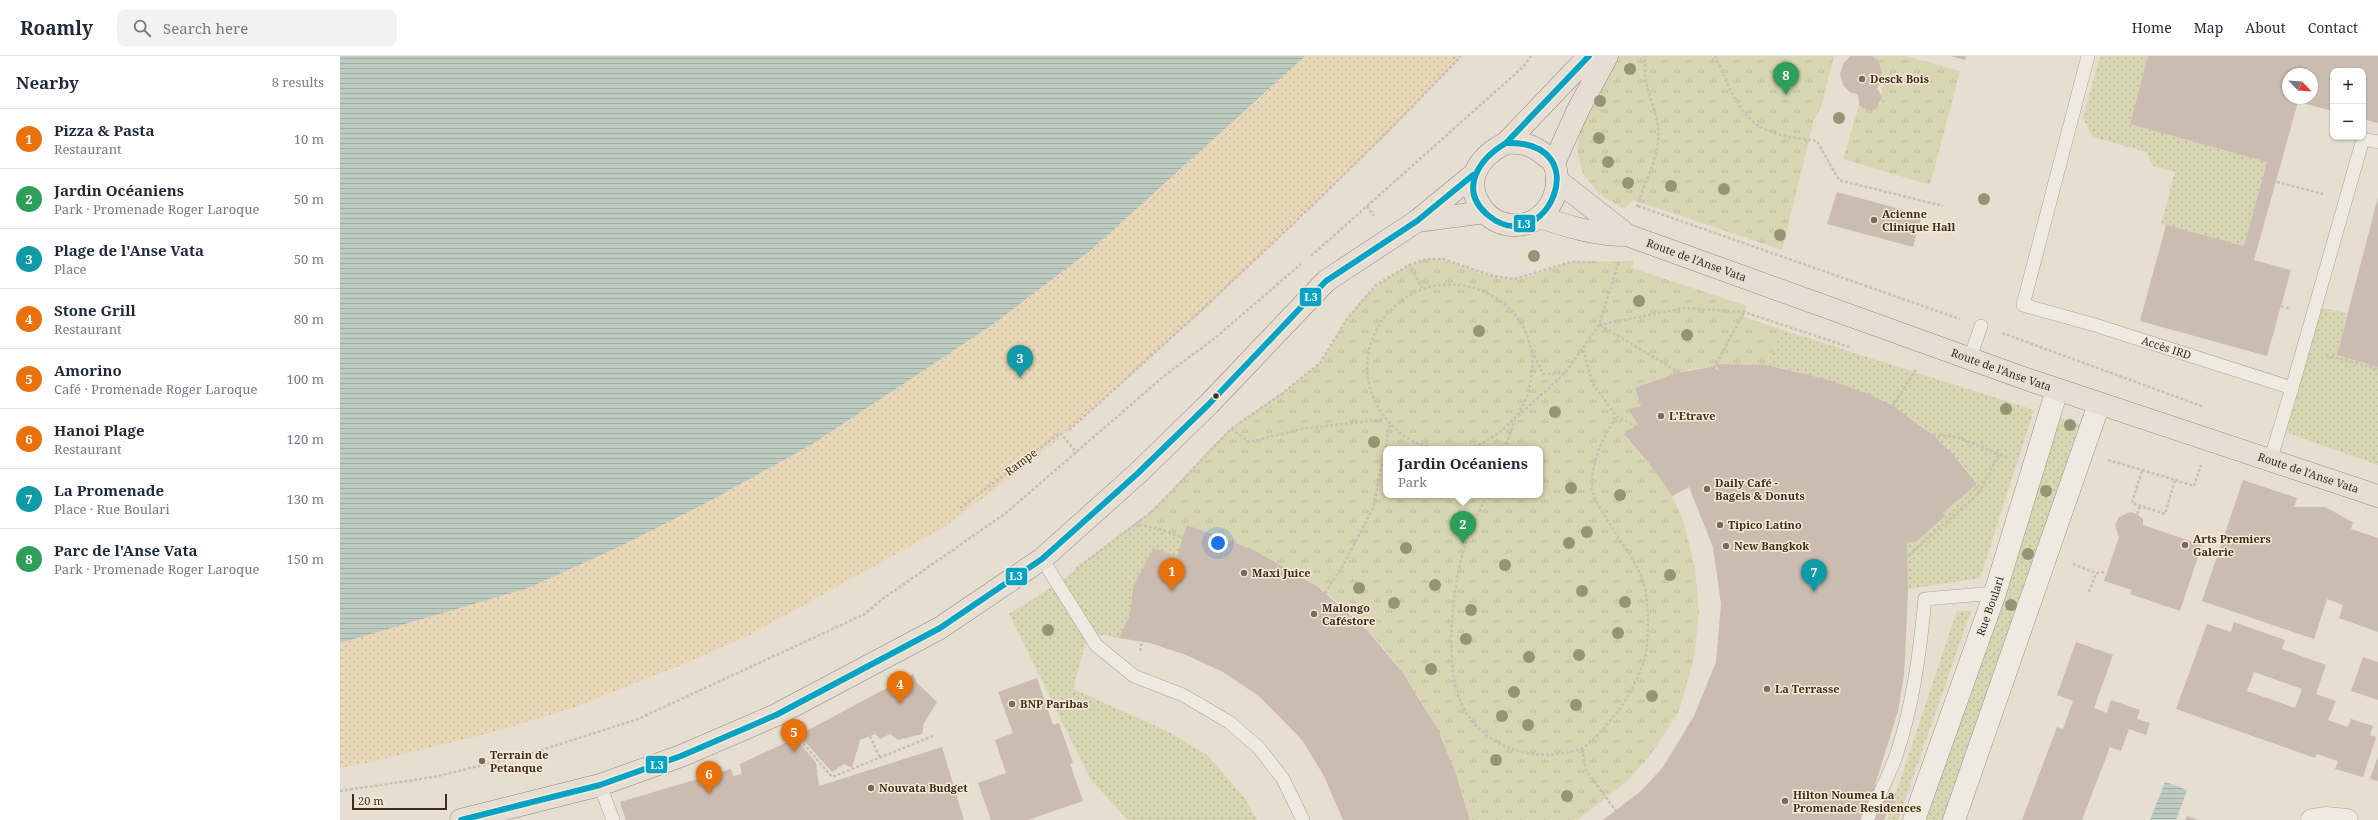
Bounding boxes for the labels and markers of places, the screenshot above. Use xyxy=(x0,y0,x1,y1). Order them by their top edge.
pin: 8 xyxy=(1773,62,1799,95)
place label: Desck Bois xyxy=(1870,71,1929,86)
marker: Desck Bois xyxy=(1857,74,1867,84)
place label: Acienne Clinique Hall xyxy=(1882,206,1955,234)
marker: Acienne Clinique Hall xyxy=(1869,215,1879,225)
pin: 3 xyxy=(1007,345,1033,378)
unlabelled marker xyxy=(1211,391,1221,401)
place label: L'Etrave xyxy=(1669,408,1715,423)
marker: L'Etrave xyxy=(1656,411,1666,421)
place label: Daily Café - Bagels & Donuts xyxy=(1715,475,1805,503)
marker: Daily Café - Bagels & Donuts xyxy=(1702,484,1712,494)
pin: 2 xyxy=(1450,511,1476,544)
place label: Tipico Latino xyxy=(1728,517,1802,532)
marker: Tipico Latino xyxy=(1715,520,1725,530)
place label: Arts Premiers Galerie xyxy=(2193,531,2271,559)
place label: New Bangkok xyxy=(1734,538,1809,553)
marker: Arts Premiers Galerie xyxy=(2180,540,2190,550)
marker: New Bangkok xyxy=(1721,541,1731,551)
pin: 1 xyxy=(1159,558,1185,591)
pin: 7 xyxy=(1801,559,1827,592)
place label: Maxi Juice xyxy=(1252,565,1311,580)
marker: Maxi Juice xyxy=(1239,568,1249,578)
place label: Malongo Caféstore xyxy=(1322,600,1375,628)
marker: Malongo Caféstore xyxy=(1309,609,1319,619)
pin: 4 xyxy=(887,671,913,704)
place label: La Terrasse xyxy=(1775,681,1839,696)
marker: La Terrasse xyxy=(1762,684,1772,694)
place label: BNP Paribas xyxy=(1020,696,1088,711)
marker: BNP Paribas xyxy=(1007,699,1017,709)
pin: 5 xyxy=(781,719,807,752)
place label: Terrain de Petanque xyxy=(490,747,548,775)
marker: Terrain de Petanque xyxy=(477,756,487,766)
pin: 6 xyxy=(696,761,722,794)
place label: Nouvata Budget xyxy=(879,780,968,795)
marker: Nouvata Budget xyxy=(866,783,876,793)
place label: Hilton Noumea La Promenade Residences xyxy=(1793,787,1921,815)
marker: Hilton Noumea La Promenade Residences xyxy=(1780,796,1790,806)

